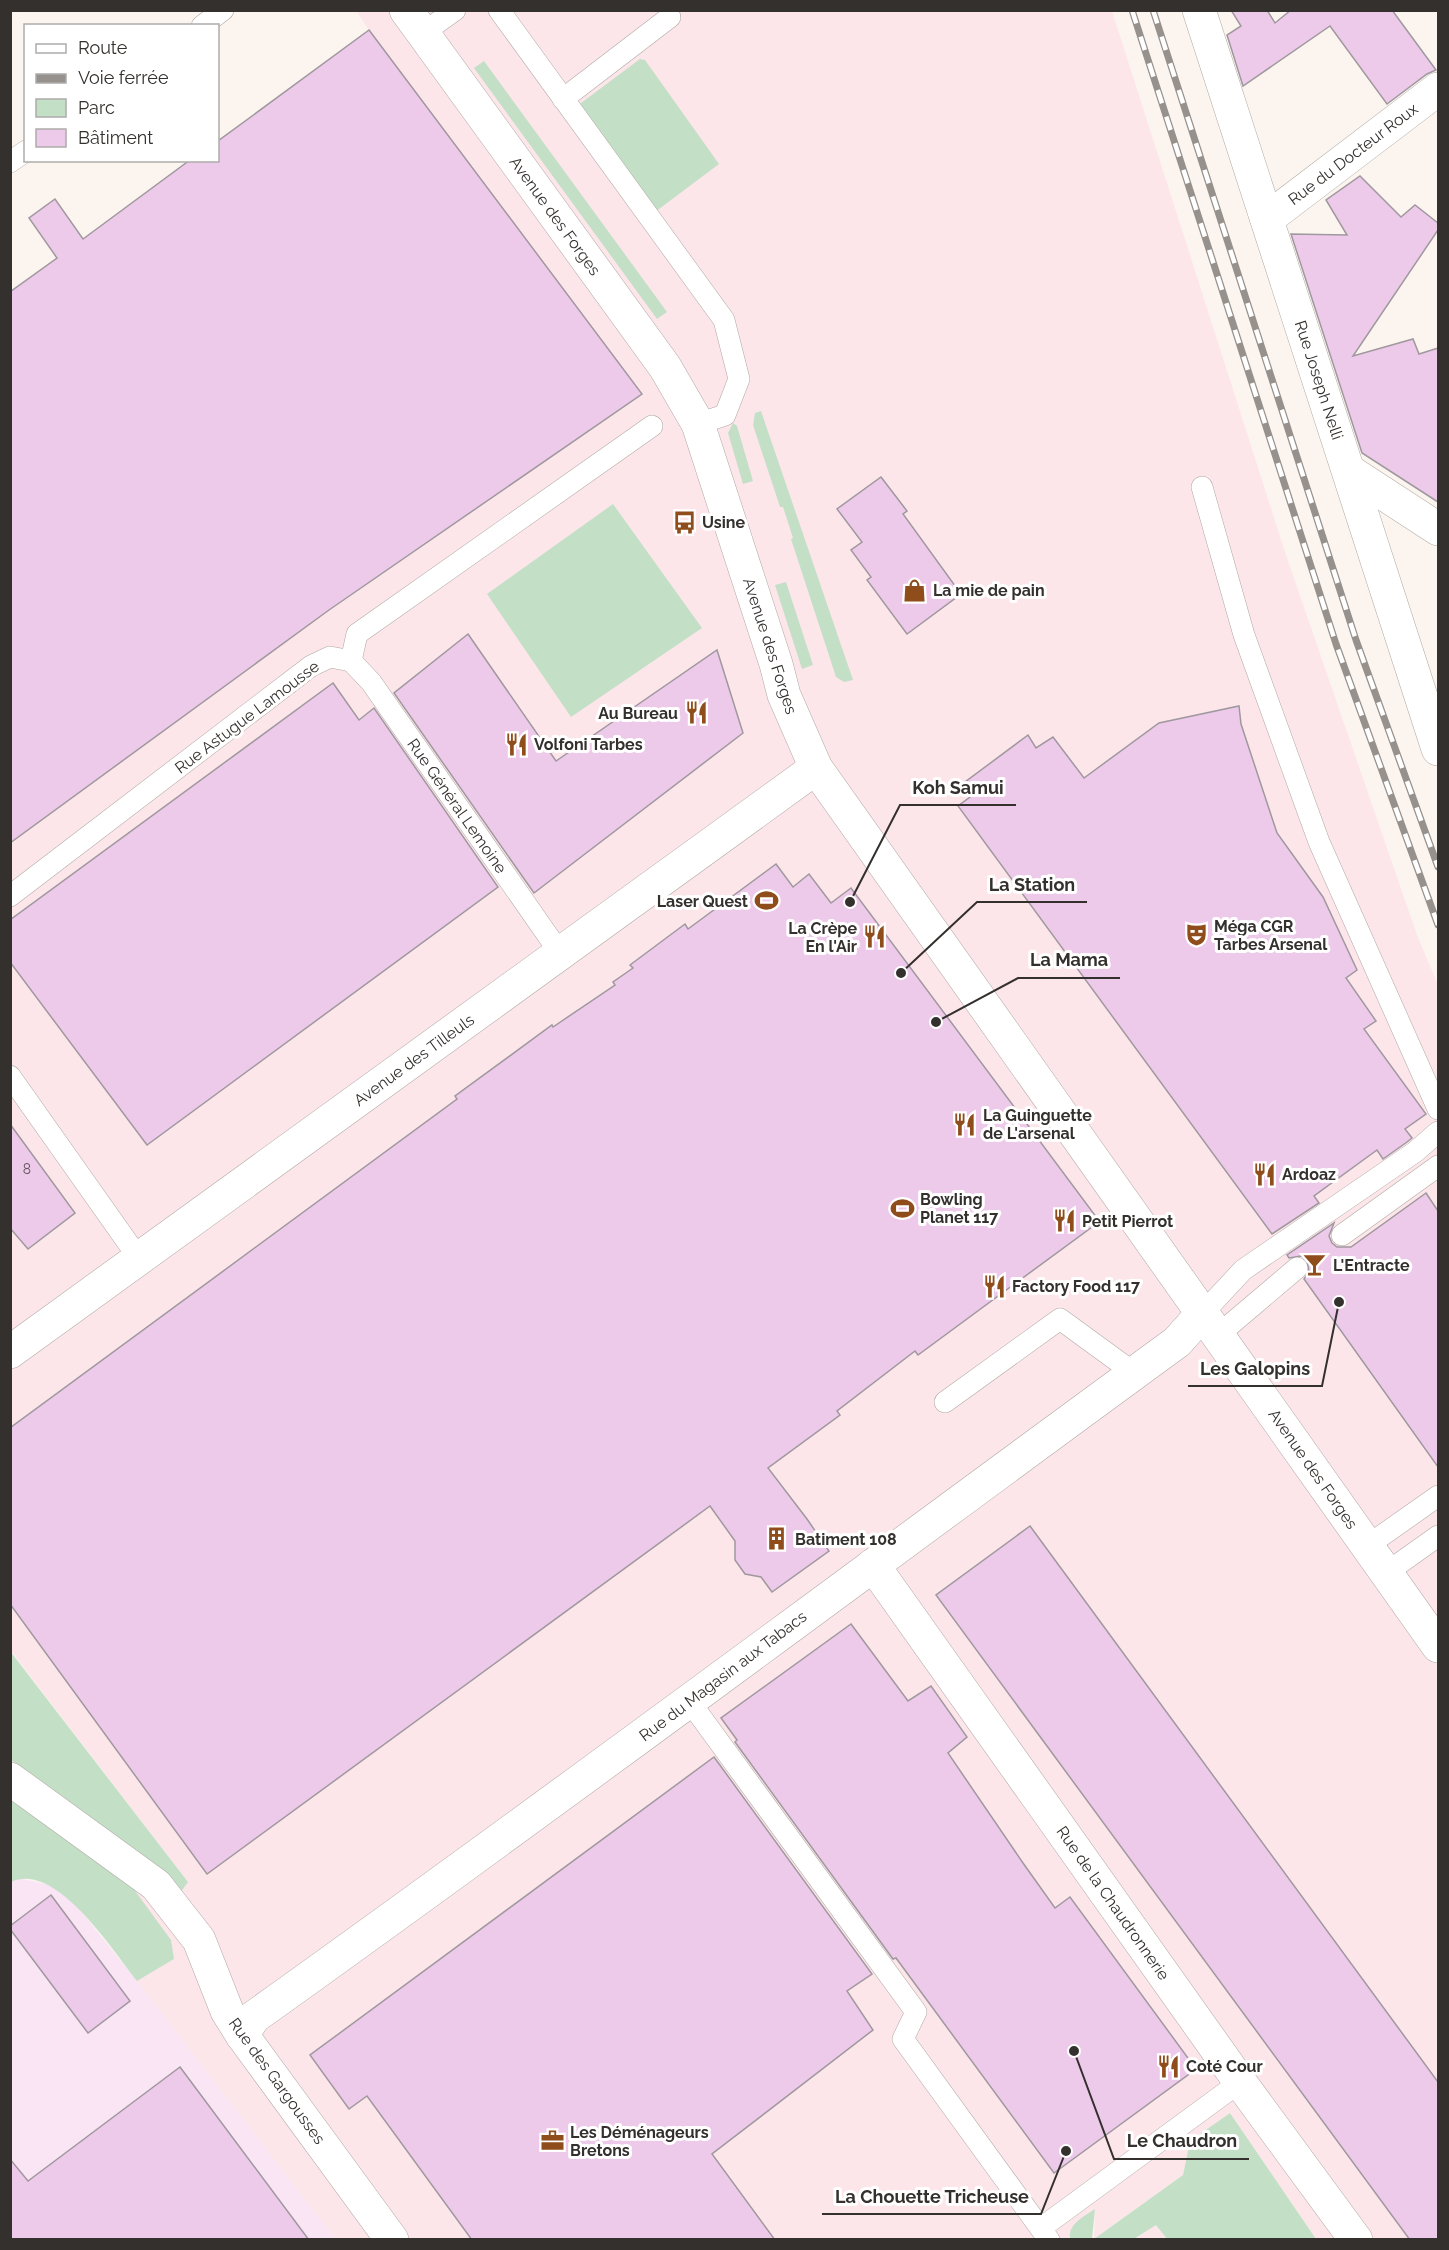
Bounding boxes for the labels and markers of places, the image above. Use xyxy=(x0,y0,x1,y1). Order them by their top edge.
bus stop icon: Usine xyxy=(671,509,697,535)
place label: Usine xyxy=(702,513,745,532)
shop icon: La mie de pain xyxy=(902,577,928,603)
place label: La mie de pain xyxy=(933,581,1045,600)
restaurant icon: Au Bureau xyxy=(683,700,709,726)
place label: Au Bureau xyxy=(598,704,678,723)
restaurant icon: Volfoni Tarbes xyxy=(503,731,529,757)
place label: Volfoni Tarbes xyxy=(534,735,643,754)
callout: Koh Samui xyxy=(900,769,1016,805)
callout: La Station xyxy=(977,866,1087,902)
sports icon: Laser Quest xyxy=(753,888,779,914)
place label: Laser Quest xyxy=(657,892,748,911)
place label: Méga CGR Tarbes Arsenal xyxy=(1214,917,1328,954)
place label: La Crèpe En l'Air xyxy=(788,919,857,956)
theatre icon: Méga CGR Tarbes Arsenal xyxy=(1183,922,1209,948)
restaurant icon: La Crèpe En l'Air xyxy=(862,924,888,950)
callout: La Mama xyxy=(1018,942,1120,978)
place label: La Guinguette de L'arsenal xyxy=(983,1106,1092,1143)
restaurant icon: La Guinguette de L'arsenal xyxy=(952,1111,978,1137)
restaurant icon: Ardoaz xyxy=(1251,1161,1277,1187)
place label: Ardoaz xyxy=(1282,1165,1336,1184)
place label: Bowling Planet 117 xyxy=(920,1190,998,1227)
sports icon: Bowling Planet 117 xyxy=(889,1195,915,1221)
restaurant icon: Petit Pierrot xyxy=(1051,1208,1077,1234)
place label: Petit Pierrot xyxy=(1082,1212,1173,1231)
bar icon: L'Entracte xyxy=(1302,1252,1328,1278)
place label: L'Entracte xyxy=(1333,1256,1410,1275)
restaurant icon: Factory Food 117 xyxy=(981,1273,1007,1299)
place label: Factory Food 117 xyxy=(1012,1277,1140,1296)
callout: Les Galopins xyxy=(1188,1350,1322,1386)
building icon: Batiment 108 xyxy=(764,1526,790,1552)
place label: Batiment 108 xyxy=(795,1530,897,1549)
restaurant icon: Coté Cour xyxy=(1155,2053,1181,2079)
place label: Coté Cour xyxy=(1186,2057,1263,2076)
place label: Les Déménageurs Bretons xyxy=(570,2123,709,2160)
callout: Le Chaudron xyxy=(1114,2123,1249,2159)
office icon: Les Déménageurs Bretons xyxy=(539,2128,565,2154)
callout: La Chouette Tricheuse xyxy=(822,2178,1041,2214)

